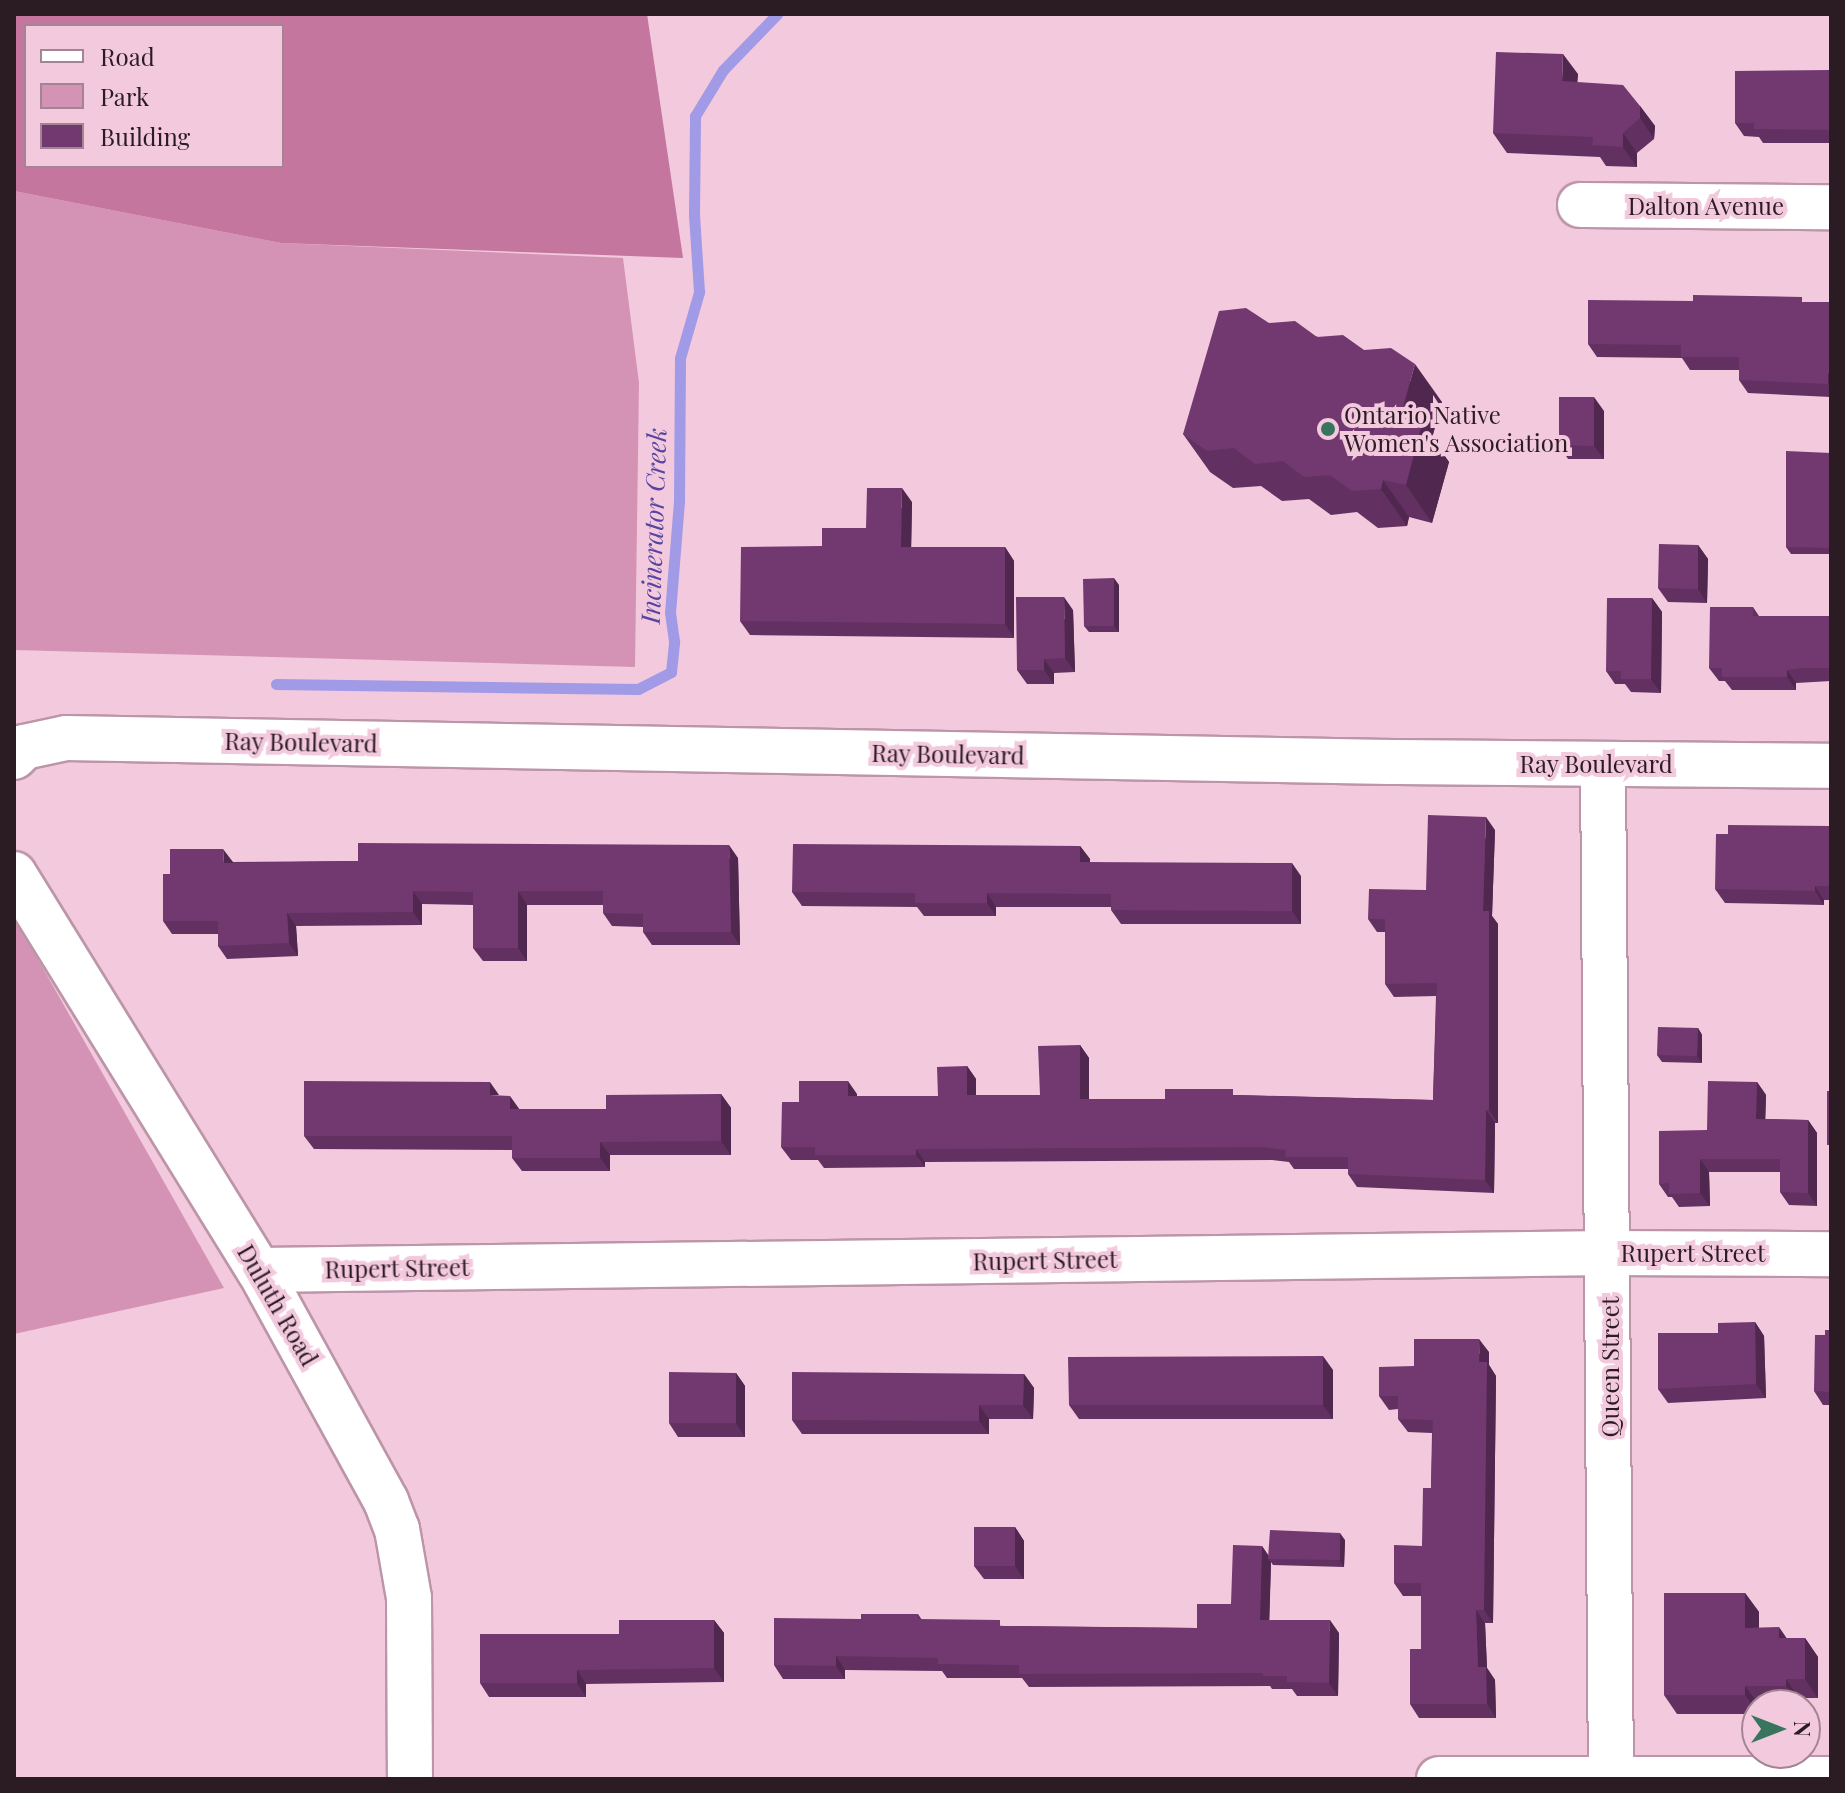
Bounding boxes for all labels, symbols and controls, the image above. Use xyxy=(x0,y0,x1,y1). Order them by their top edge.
legend xyxy=(24,24,284,168)
text: Road xyxy=(100,40,155,72)
text: Park xyxy=(100,80,149,112)
text: Building xyxy=(100,120,190,152)
street label: Dalton Avenue xyxy=(1627,192,1785,220)
place label: Ontario Native Women's Association xyxy=(1344,401,1569,457)
marker: Ontario Native Women's Association xyxy=(1319,420,1337,438)
water label: Incinerator Creek xyxy=(634,428,672,624)
street label: Ray Boulevard xyxy=(224,726,378,758)
street label: Ray Boulevard xyxy=(871,738,1025,770)
street label: Ray Boulevard xyxy=(1519,750,1673,778)
street label: Duluth Road xyxy=(232,1239,324,1371)
street label: Rupert Street xyxy=(1620,1239,1766,1267)
street label: Rupert Street xyxy=(972,1244,1118,1276)
street label: Rupert Street xyxy=(324,1252,470,1284)
street label: Queen Street xyxy=(1596,1297,1624,1437)
north arrow xyxy=(1741,1689,1821,1769)
text: N xyxy=(1788,1721,1818,1737)

